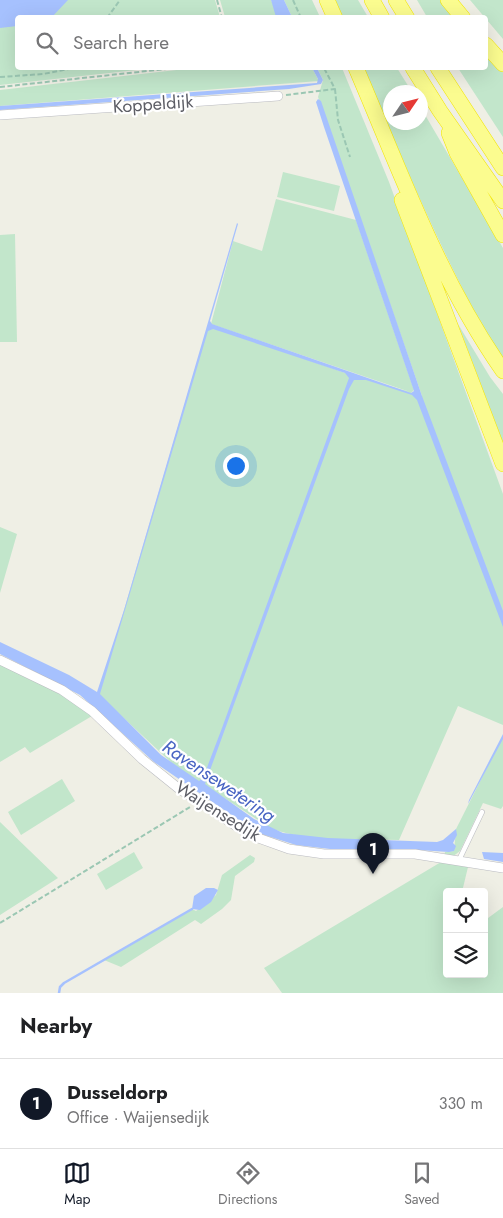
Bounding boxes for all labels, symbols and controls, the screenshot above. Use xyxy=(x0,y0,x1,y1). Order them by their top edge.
search box xyxy=(15,15,488,70)
icon: search xyxy=(33,29,61,57)
text: Search here xyxy=(73,29,169,56)
north arrow xyxy=(383,85,428,130)
street label: Koppeldijk xyxy=(112,88,194,120)
your location xyxy=(223,453,249,479)
water label: Ravensewetering xyxy=(157,733,281,829)
street label: Waijensedijk xyxy=(170,774,266,848)
pin: 1 xyxy=(357,833,389,874)
map controls xyxy=(443,888,488,978)
button: locate xyxy=(443,888,488,933)
button: layers xyxy=(443,933,488,978)
text: Nearby xyxy=(20,1011,92,1041)
text: Dusseldorp xyxy=(67,1079,168,1106)
text: 1 xyxy=(32,1092,40,1115)
text: 330 m xyxy=(439,1092,483,1115)
text: Office · Waijensedijk xyxy=(67,1106,209,1129)
tab: Map xyxy=(63,1159,91,1209)
tab: Directions xyxy=(218,1159,277,1209)
tab: Saved xyxy=(404,1159,440,1209)

